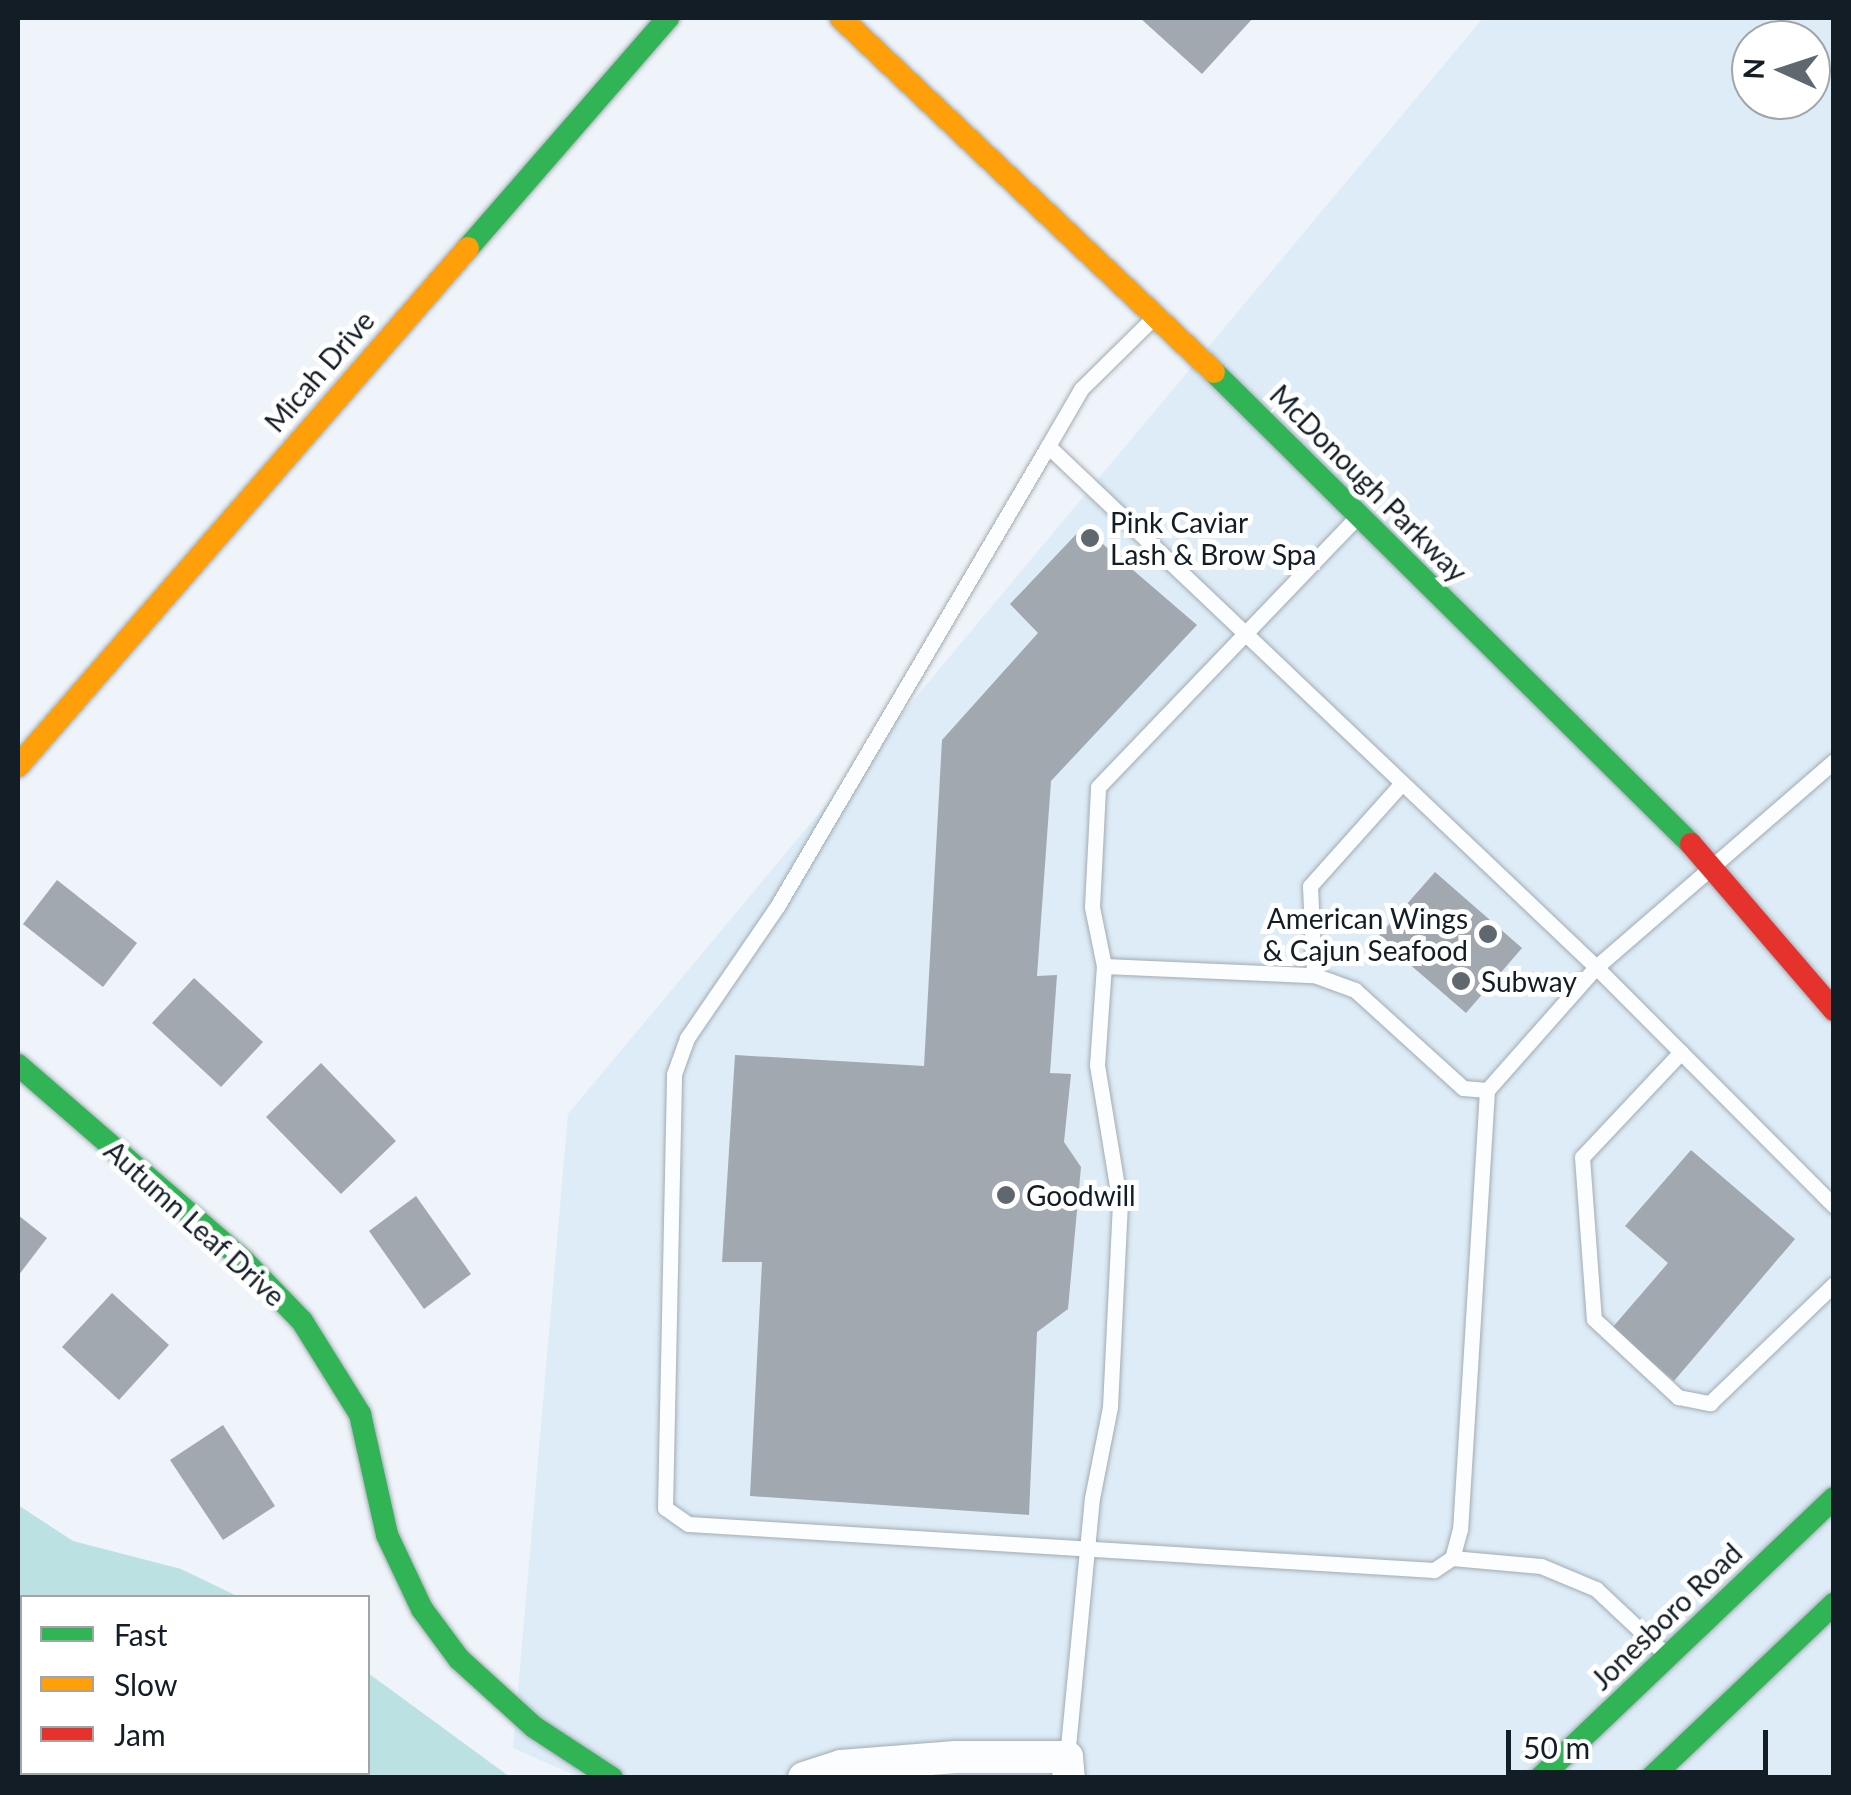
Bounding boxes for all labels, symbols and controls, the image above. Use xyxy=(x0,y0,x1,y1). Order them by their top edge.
north arrow xyxy=(1731,20,1831,120)
text: N xyxy=(1735,57,1771,80)
street label: Micah Drive xyxy=(257,304,381,438)
street label: McDonough Parkway xyxy=(1264,378,1474,588)
place label: Pink Caviar Lash & Brow Spa xyxy=(1110,505,1317,571)
marker: Pink Caviar Lash & Brow Spa xyxy=(1079,527,1101,549)
place label: American Wings & Cajun Seafood xyxy=(1263,901,1468,967)
marker: American Wings & Cajun Seafood xyxy=(1477,923,1499,945)
place label: Subway xyxy=(1481,964,1577,998)
marker: Subway xyxy=(1450,970,1472,992)
street label: Autumn Leaf Drive xyxy=(98,1133,292,1313)
place label: Goodwill xyxy=(1026,1178,1136,1212)
marker: Goodwill xyxy=(995,1184,1017,1206)
street label: Jonesboro Road xyxy=(1584,1536,1748,1696)
legend xyxy=(20,1595,370,1775)
text: Fast xyxy=(114,1616,168,1652)
text: Slow xyxy=(114,1666,177,1702)
scale bar xyxy=(1511,1710,1774,1772)
text: Jam xyxy=(114,1716,166,1752)
text: 50 m xyxy=(1523,1729,1590,1765)

